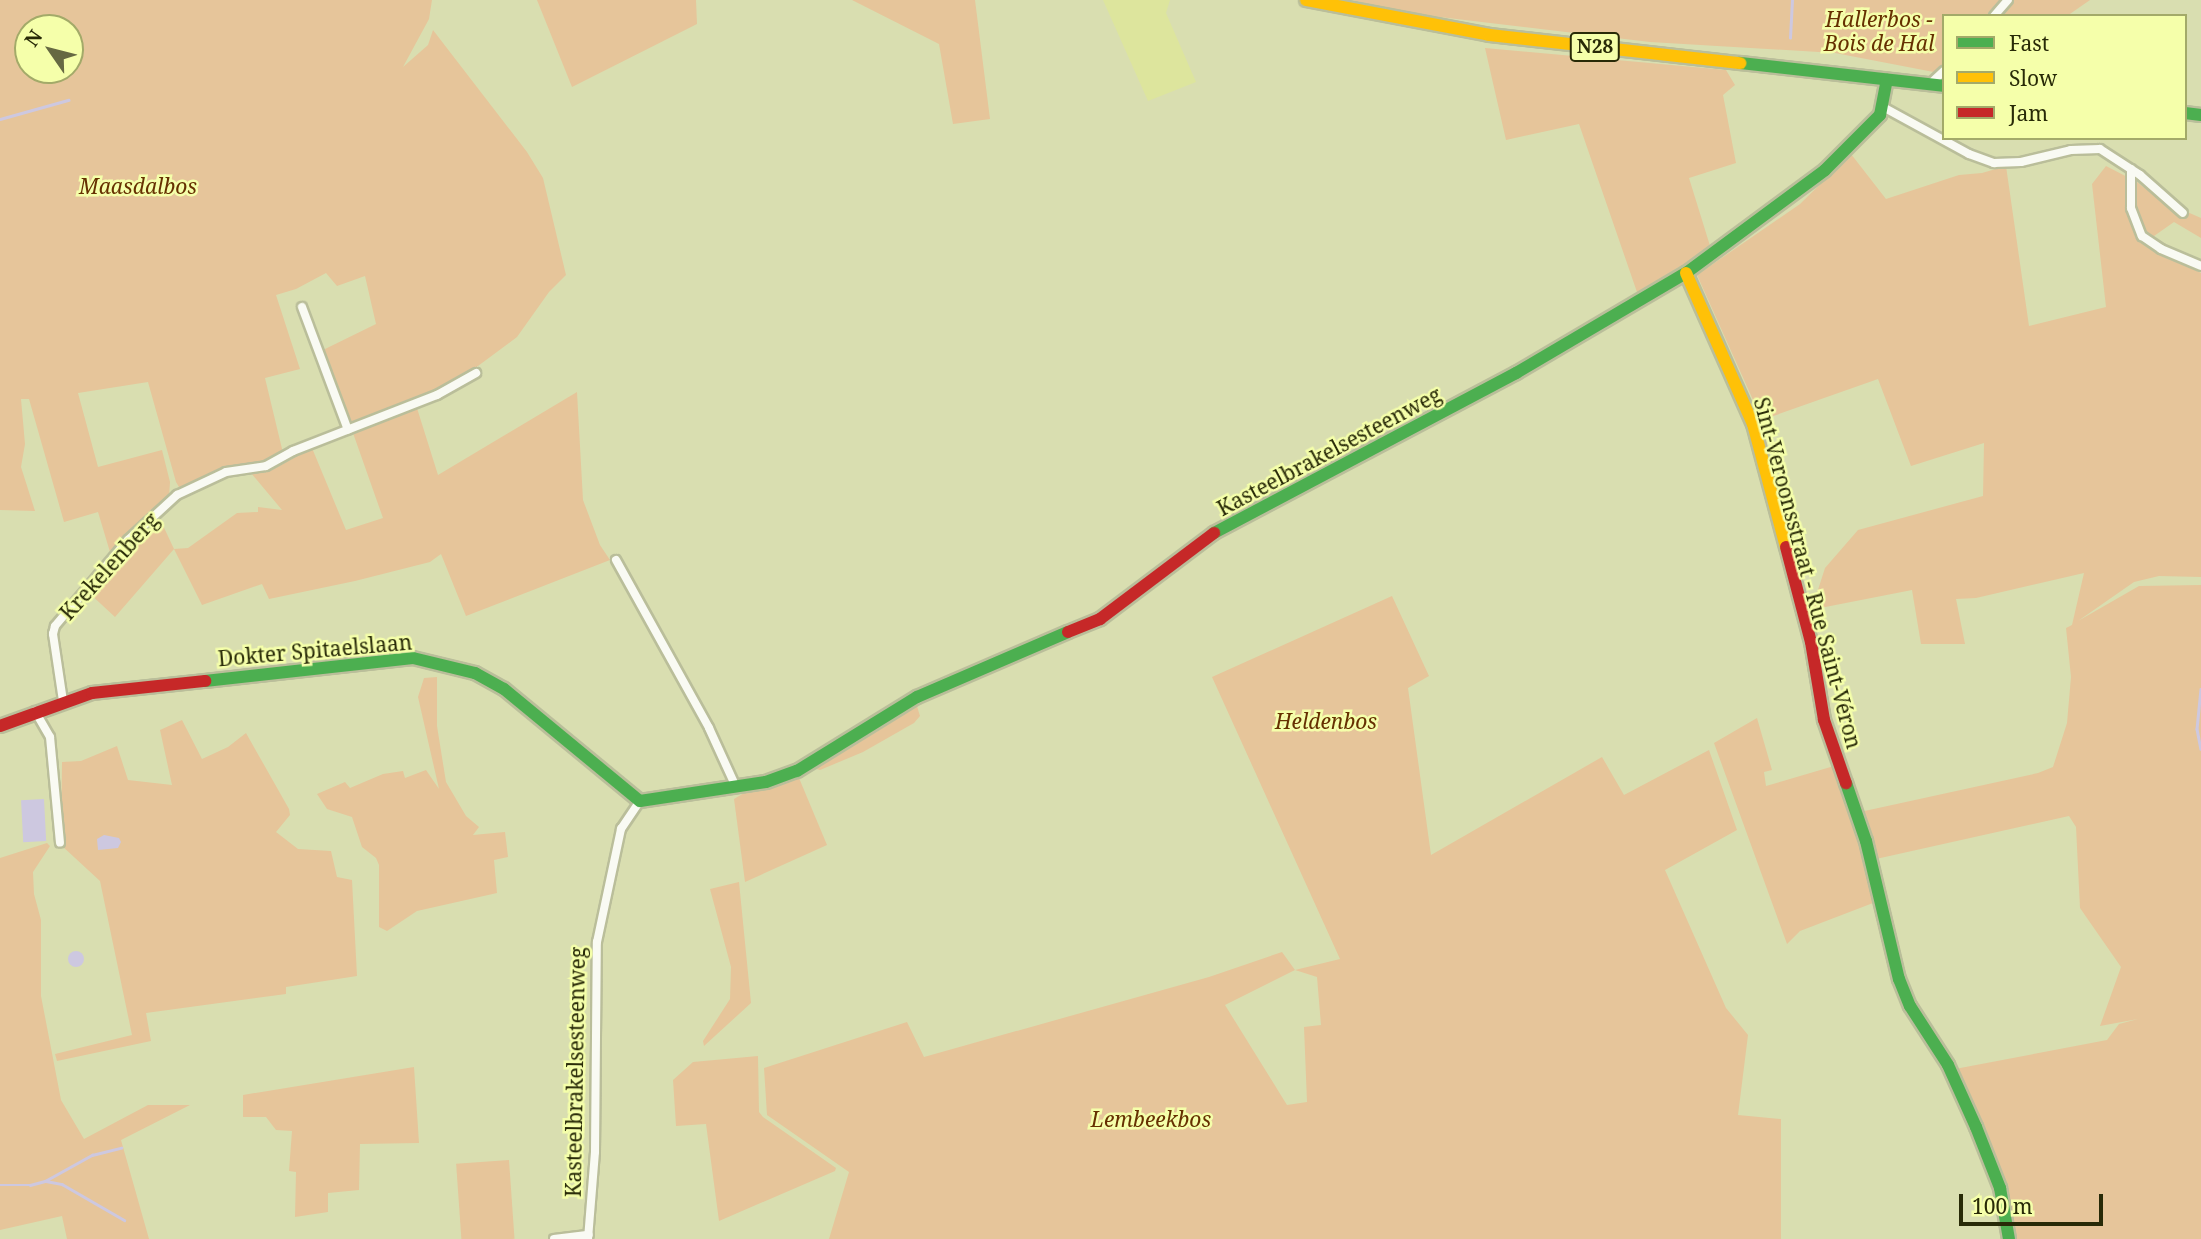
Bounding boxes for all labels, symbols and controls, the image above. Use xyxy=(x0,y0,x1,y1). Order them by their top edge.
park label: Hallerbos - Bois de Hal xyxy=(1824,6,1934,56)
north arrow xyxy=(14,14,84,84)
legend xyxy=(1942,14,2187,140)
text: N xyxy=(18,25,48,52)
text: Fast xyxy=(2009,29,2049,57)
road number: N28 xyxy=(1569,32,1621,62)
text: Slow xyxy=(2009,64,2057,92)
text: Jam xyxy=(2009,99,2048,127)
park label: Maasdalbos xyxy=(79,173,197,199)
street label: Kasteelbrakelsesteenweg xyxy=(1213,381,1445,521)
street label: Sint-Veroonsstraat - Rue Saint-Véron xyxy=(1749,395,1867,751)
street label: Krekelenberg xyxy=(54,507,164,625)
street label: Dokter Spitaelslaan xyxy=(217,629,413,671)
park label: Heldenbos xyxy=(1275,708,1377,734)
street label: Kasteelbrakelsesteenweg xyxy=(560,947,590,1197)
park label: Lembeekbos xyxy=(1091,1106,1211,1132)
scale bar xyxy=(1963,1180,2106,1224)
text: 100 m xyxy=(1972,1192,2033,1220)

